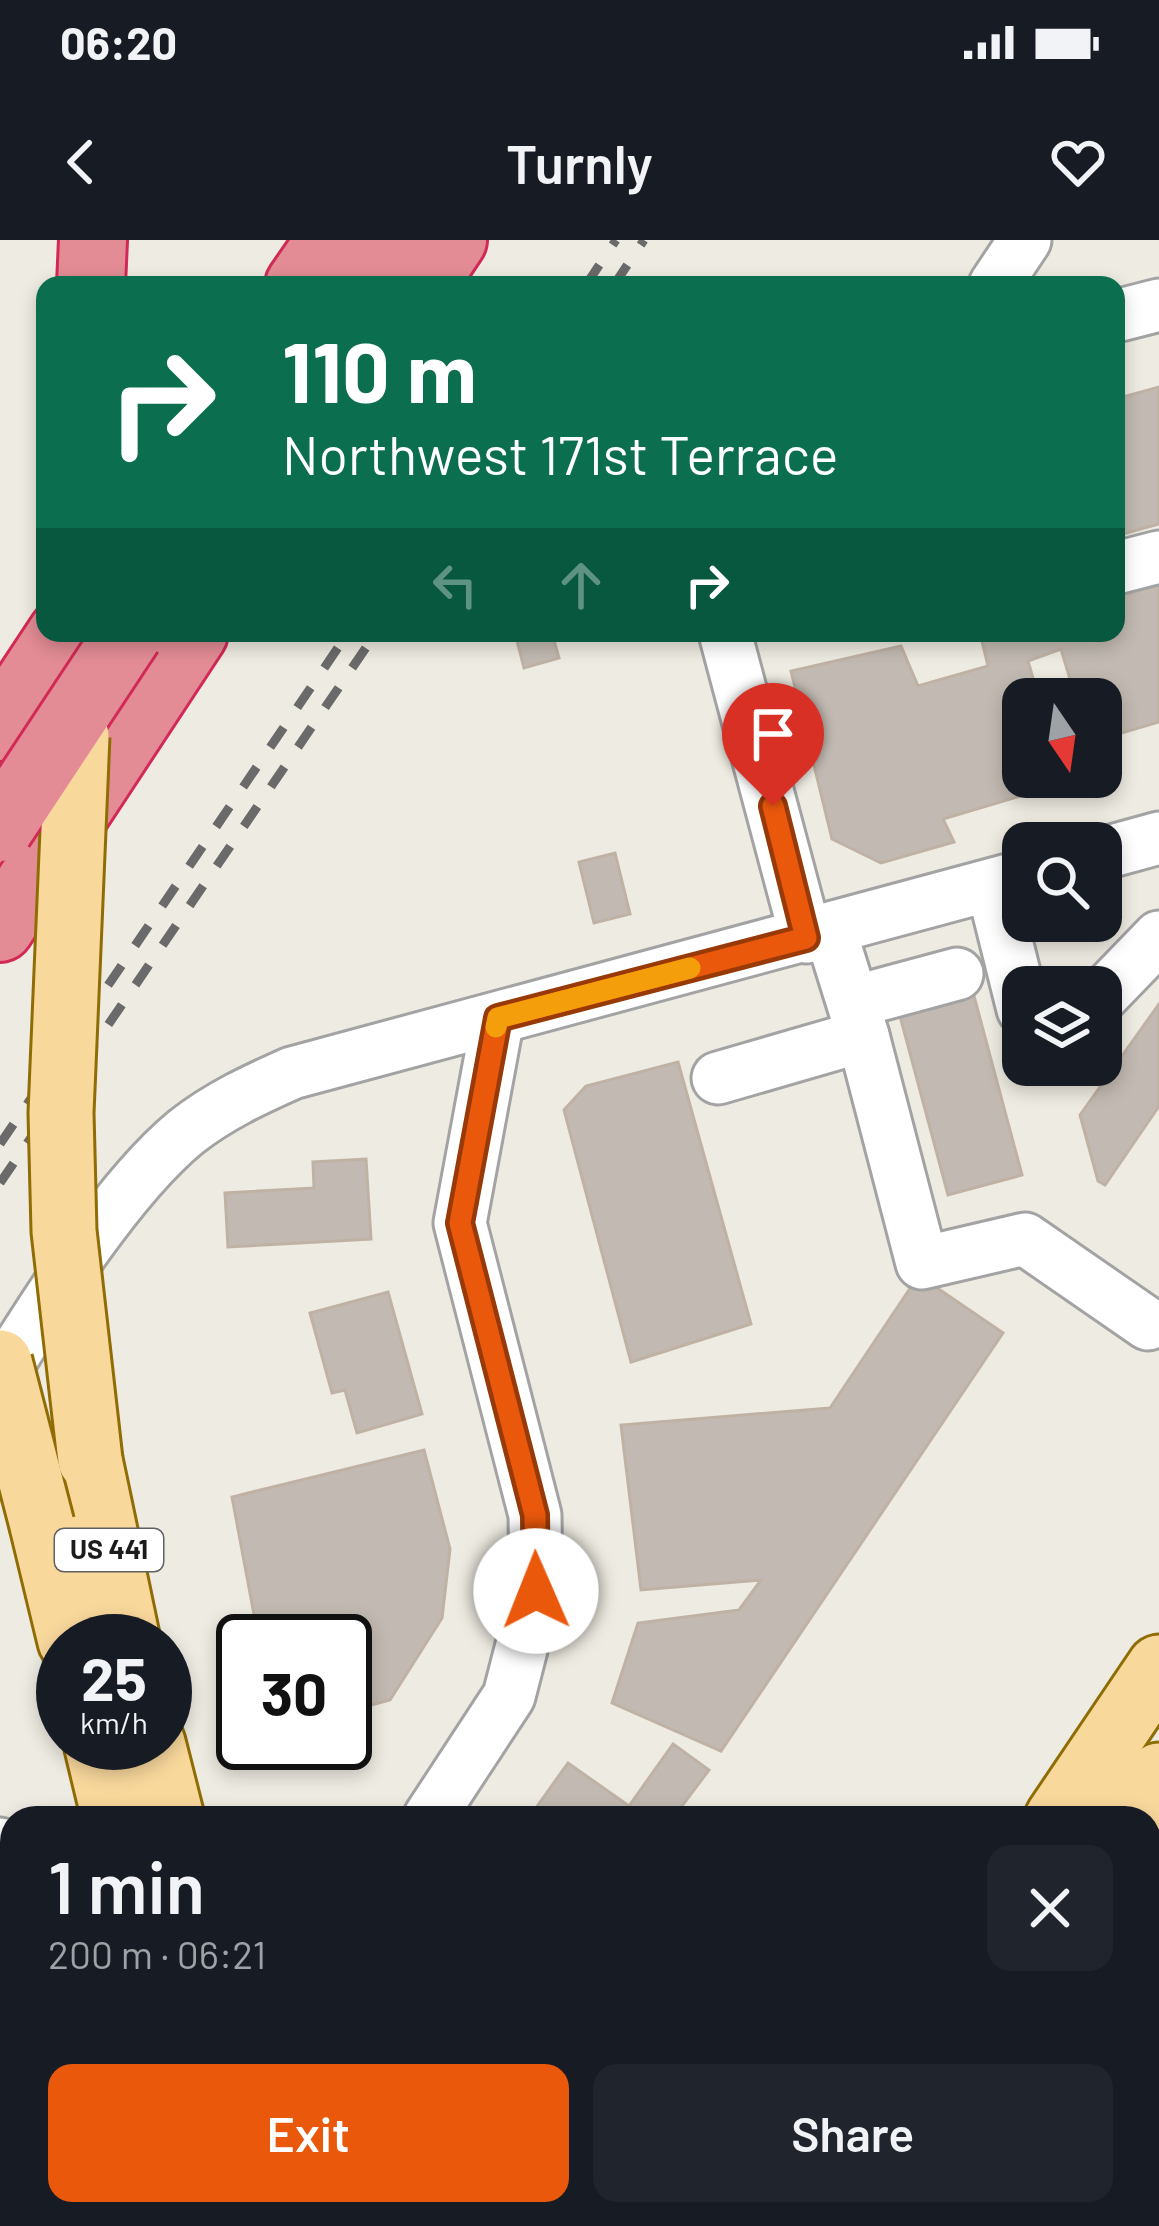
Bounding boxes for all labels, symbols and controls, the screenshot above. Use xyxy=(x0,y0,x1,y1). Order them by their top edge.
text: 06:20 xyxy=(60,15,177,69)
icon: back xyxy=(48,129,114,195)
icon: heart xyxy=(1045,129,1111,195)
text: Turnly xyxy=(506,130,653,195)
text: 110 m xyxy=(282,319,477,420)
icon: right xyxy=(84,324,240,480)
text: Northwest 171st Terrace xyxy=(282,421,838,486)
icon: left xyxy=(422,552,488,618)
icon: ahead xyxy=(548,552,614,618)
icon: right xyxy=(674,552,740,618)
north arrow xyxy=(1002,678,1122,798)
map controls xyxy=(1002,678,1122,1086)
pin xyxy=(722,683,824,806)
icon: arrive xyxy=(740,701,806,767)
button: search xyxy=(1002,822,1122,942)
button: layers xyxy=(1002,966,1122,1086)
position arrow xyxy=(473,1528,599,1654)
road number: US 441 xyxy=(55,1529,163,1571)
speed limit sign: 30 xyxy=(216,1614,372,1770)
text: 25 xyxy=(81,1641,147,1713)
text: km/h xyxy=(80,1704,148,1740)
text: 1 min xyxy=(48,1842,205,1928)
button: close xyxy=(987,1845,1113,1971)
text: 200 m · 06:21 xyxy=(48,1930,266,1977)
button: Exit xyxy=(48,2064,569,2202)
button: Share xyxy=(593,2064,1113,2202)

